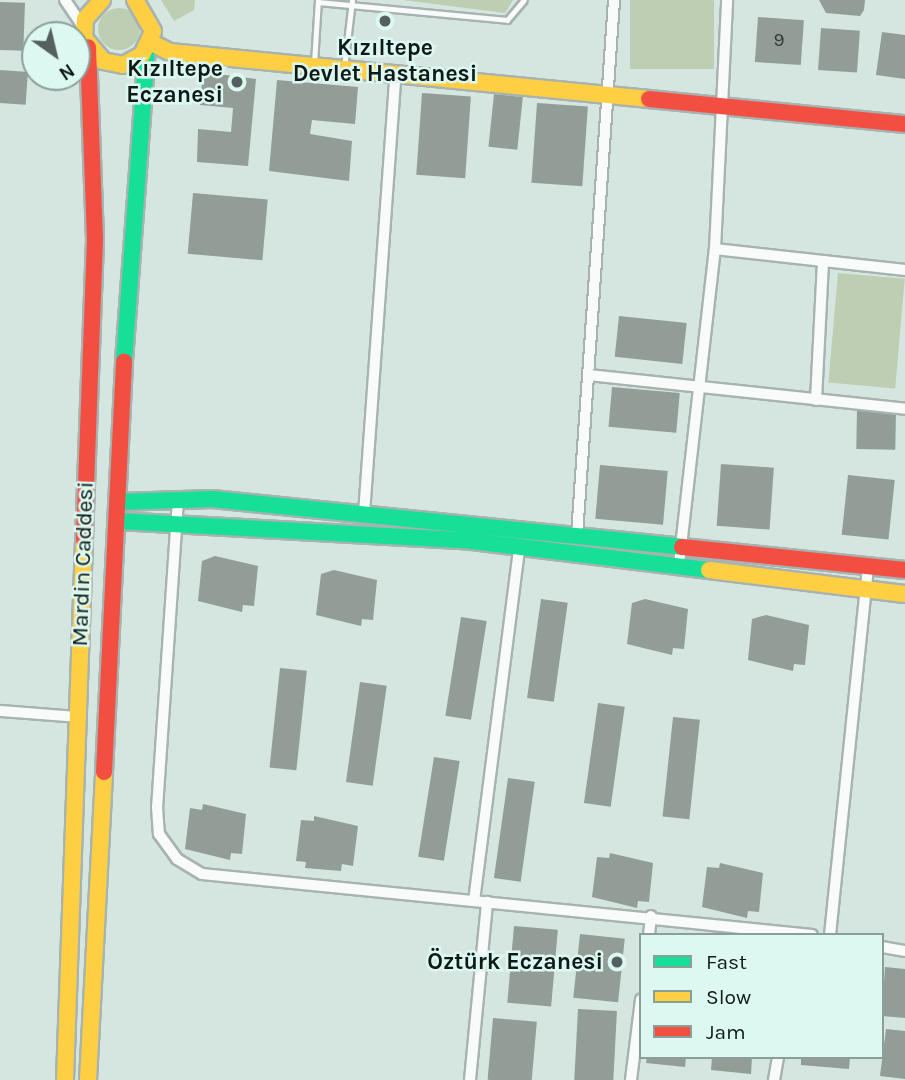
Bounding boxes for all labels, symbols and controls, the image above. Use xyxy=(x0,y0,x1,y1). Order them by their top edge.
marker: Kızıltepe Devlet Hastanesi xyxy=(375,11,395,31)
north arrow xyxy=(21,21,91,91)
house number: 9 xyxy=(773,30,785,52)
place label: Kızıltepe Devlet Hastanesi xyxy=(293,34,477,88)
place label: Kızıltepe Eczanesi xyxy=(126,55,223,109)
text: N xyxy=(55,59,78,85)
marker: Kızıltepe Eczanesi xyxy=(229,74,245,90)
street label: Mardin Caddesi xyxy=(66,481,100,647)
legend xyxy=(639,933,884,1059)
place label: Öztürk Eczanesi xyxy=(427,948,603,976)
text: Fast xyxy=(706,950,747,974)
marker: Öztürk Eczanesi xyxy=(609,954,625,970)
text: Slow xyxy=(706,985,751,1009)
text: Jam xyxy=(706,1020,746,1044)

